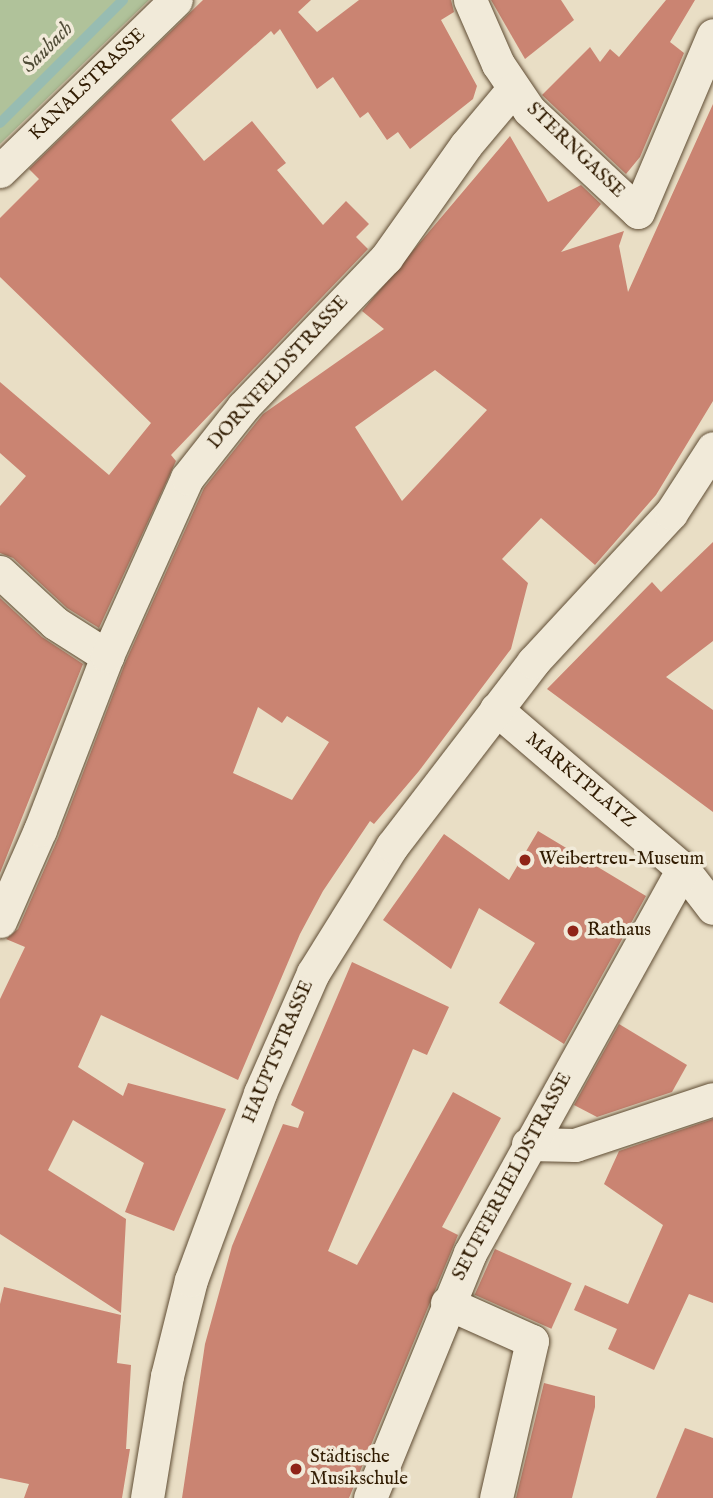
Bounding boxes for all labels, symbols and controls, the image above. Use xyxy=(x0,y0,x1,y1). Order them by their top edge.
water label: Saubach xyxy=(17,17,79,79)
street label: KANALSTRASSE xyxy=(25,24,151,146)
street label: STERNGASSE xyxy=(521,98,629,204)
street label: DORNFELDSTRASSE xyxy=(204,291,354,455)
street label: MARKTPLATZ xyxy=(520,728,640,834)
place label: Weibertreu-Museum xyxy=(539,849,704,871)
marker: Weibertreu-Museum xyxy=(517,852,533,868)
place label: Rathaus xyxy=(587,920,651,942)
marker: Rathaus xyxy=(565,923,581,939)
street label: HAUPTSTRASSE xyxy=(239,977,319,1127)
street label: SEUFFERHELDSTRASSE xyxy=(448,1069,578,1285)
place label: Städtische Musikschule xyxy=(310,1447,408,1491)
marker: Städtische Musikschule xyxy=(288,1461,304,1477)

